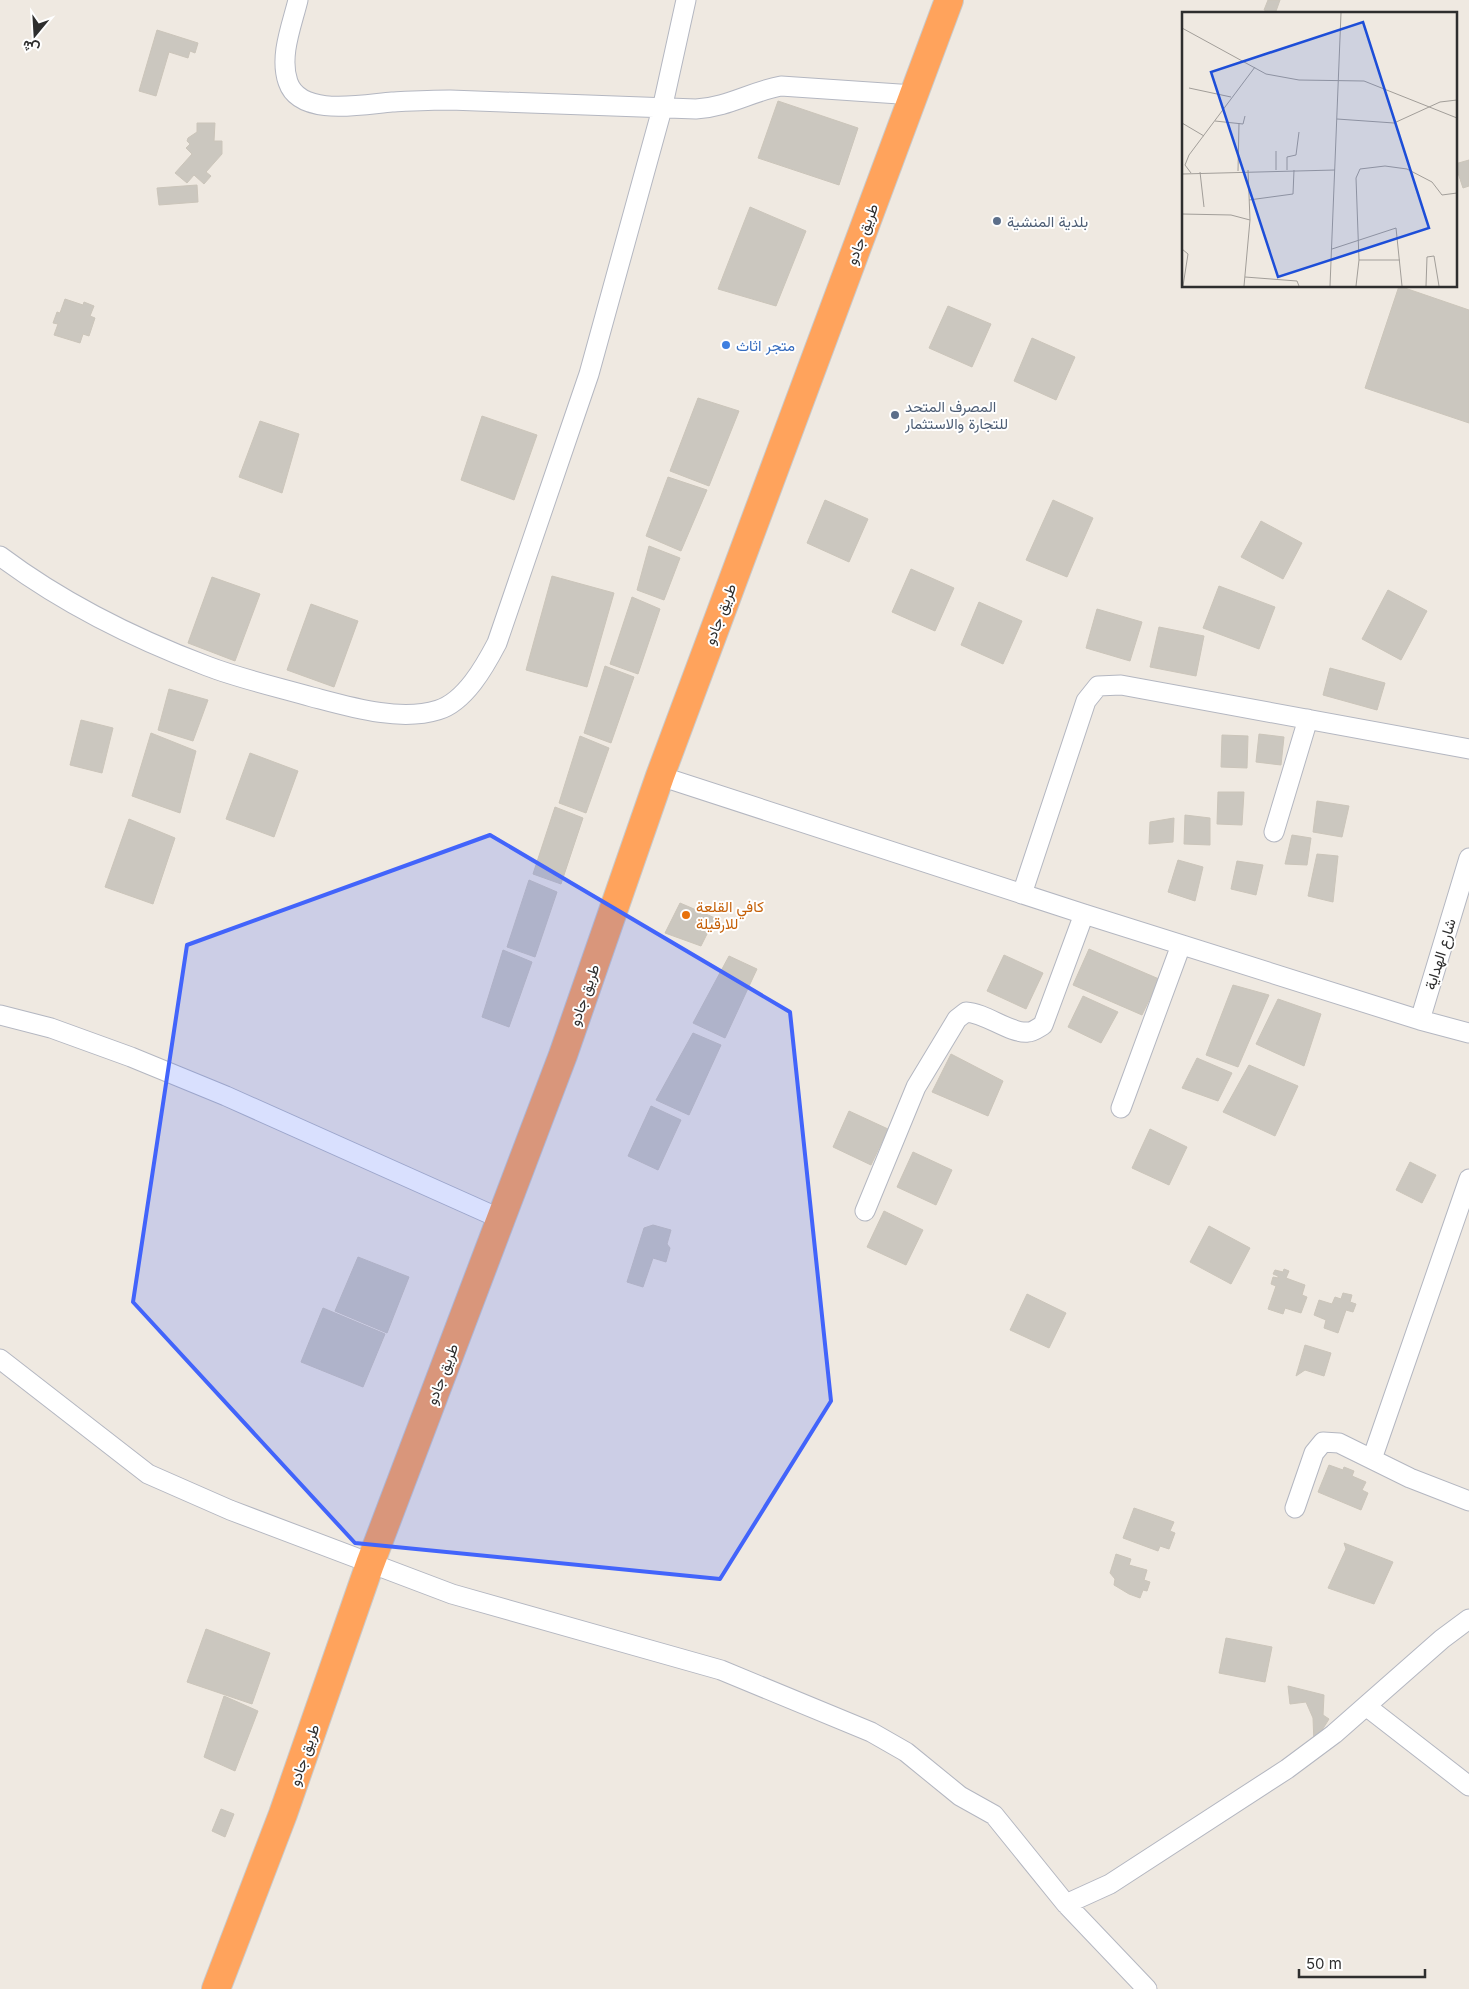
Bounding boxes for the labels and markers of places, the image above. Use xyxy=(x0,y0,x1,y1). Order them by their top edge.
place label: بلدية المنشية xyxy=(1007,212,1088,231)
marker: بلدية المنشية xyxy=(991,215,1003,227)
place label: متجر اثاث xyxy=(736,336,795,355)
marker: متجر اثاث xyxy=(720,339,732,351)
place label: المصرف المتحد للتجارة والاستثمار xyxy=(904,397,1008,433)
marker: المصرف المتحد للتجارة والاستثمار xyxy=(889,409,901,421)
place label: كافي القلعة للارقيلة xyxy=(696,897,764,933)
marker: كافي القلعة للارقيلة xyxy=(680,909,692,921)

